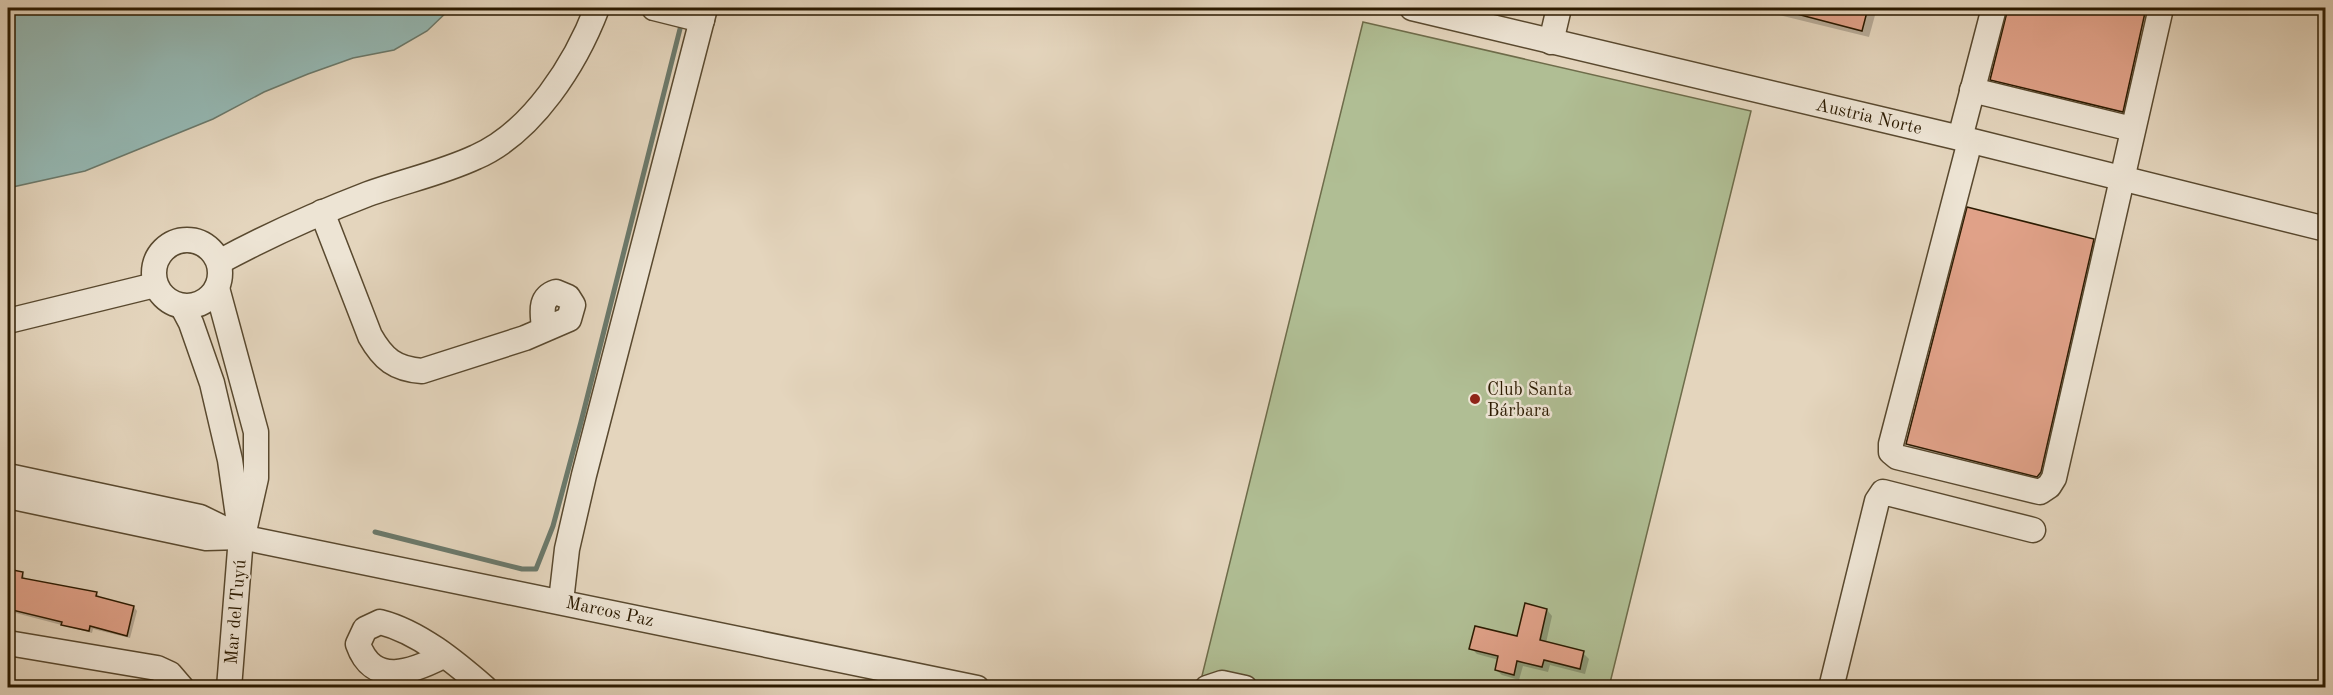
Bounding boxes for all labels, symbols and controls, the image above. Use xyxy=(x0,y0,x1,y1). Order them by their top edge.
street label: Austria Norte xyxy=(1814,96,1924,138)
place label: Club Santa Bárbara xyxy=(1487,381,1573,420)
marker: Club Santa Bárbara xyxy=(1468,392,1482,406)
street label: Mar del Tuyú xyxy=(222,558,250,665)
street label: Marcos Paz xyxy=(564,594,655,630)

